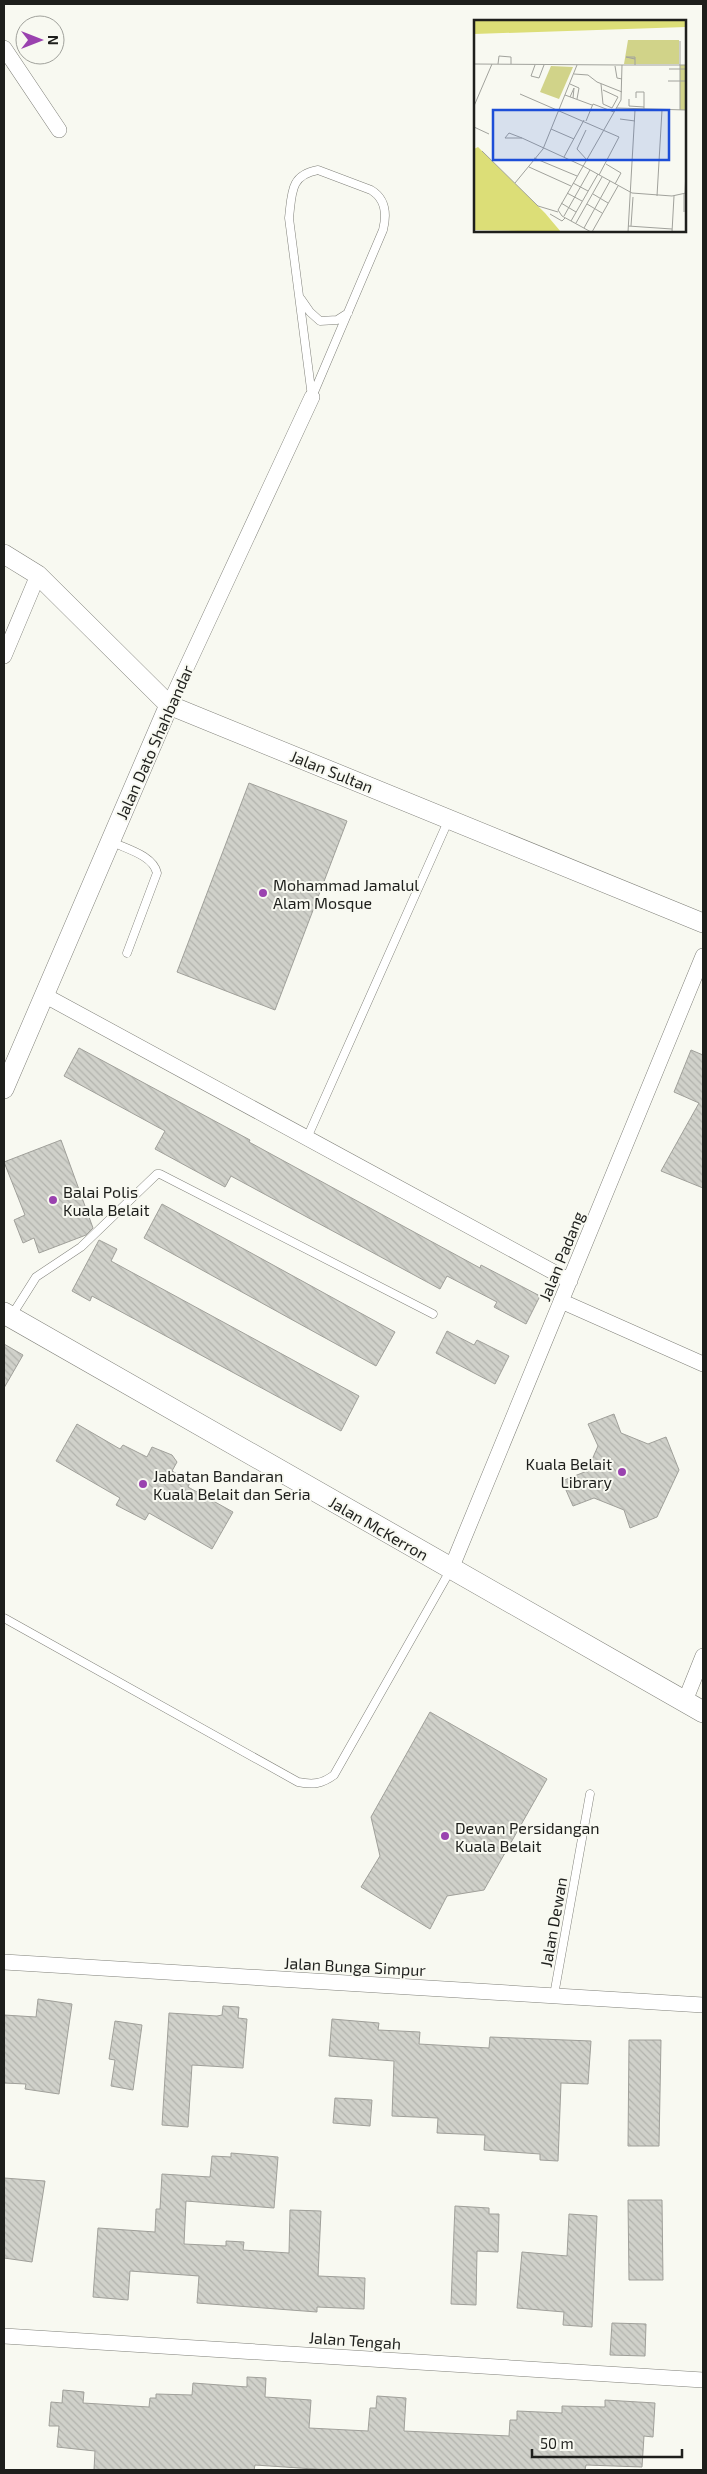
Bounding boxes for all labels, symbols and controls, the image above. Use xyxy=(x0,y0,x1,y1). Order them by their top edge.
north arrow xyxy=(15,15,65,65)
inset map xyxy=(474,20,687,232)
text: N xyxy=(45,35,62,45)
street label: Jalan Dato Shahbandar xyxy=(111,661,197,822)
street label: Jalan Sultan xyxy=(288,746,376,796)
place label: Mohammad Jamalul Alam Mosque xyxy=(273,875,419,912)
marker: Mohammad Jamalul Alam Mosque xyxy=(257,887,269,899)
place label: Balai Polis Kuala Belait xyxy=(63,1182,150,1219)
marker: Balai Polis Kuala Belait xyxy=(47,1194,59,1206)
street label: Jalan Padang xyxy=(534,1208,588,1304)
place label: Kuala Belait Library xyxy=(525,1454,613,1491)
place label: Jabatan Bandaran Kuala Belait dan Seria xyxy=(153,1466,311,1503)
marker: Kuala Belait Library xyxy=(616,1466,628,1478)
marker: Jabatan Bandaran Kuala Belait dan Seria xyxy=(137,1478,149,1490)
street label: Jalan McKerron xyxy=(326,1492,432,1564)
place label: Dewan Persidangan Kuala Belait xyxy=(455,1818,600,1855)
marker: Dewan Persidangan Kuala Belait xyxy=(439,1830,451,1842)
street label: Jalan Dewan xyxy=(536,1876,570,1968)
street label: Jalan Bunga Simpur xyxy=(284,1953,427,1979)
street label: Jalan Tengah xyxy=(308,2327,402,2353)
scale bar xyxy=(532,2426,682,2458)
text: 50 m xyxy=(540,2434,574,2452)

